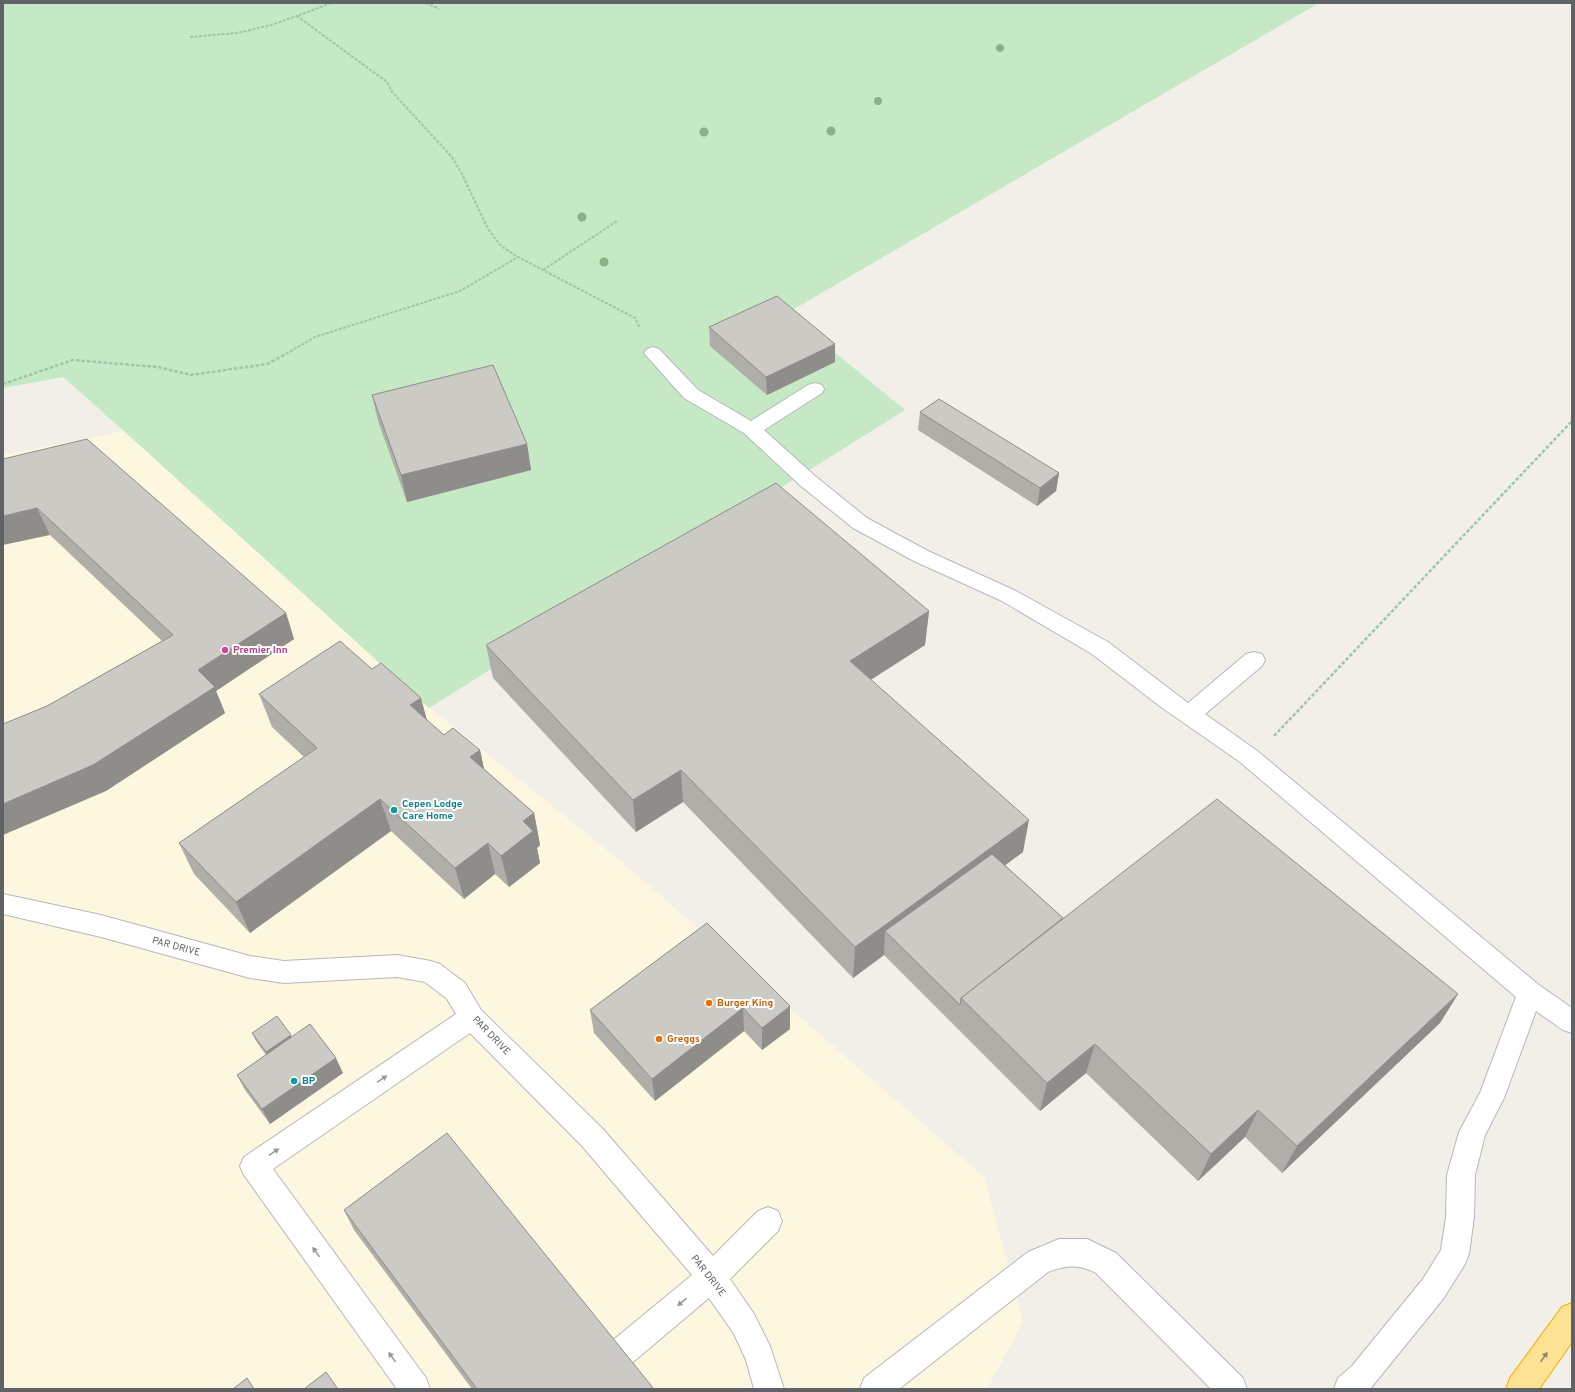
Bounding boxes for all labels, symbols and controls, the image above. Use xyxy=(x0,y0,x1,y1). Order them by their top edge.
place label: Premier Inn xyxy=(233,644,288,657)
marker: Premier Inn xyxy=(220,645,230,655)
place label: Cepen Lodge Care Home xyxy=(402,798,463,823)
marker: Cepen Lodge Care Home xyxy=(389,805,399,815)
street label: PAR DRIVE xyxy=(150,934,202,960)
place label: Burger King xyxy=(717,997,773,1010)
marker: Burger King xyxy=(704,998,714,1008)
street label: PAR DRIVE xyxy=(469,1014,513,1058)
place label: Greggs xyxy=(667,1033,700,1046)
marker: Greggs xyxy=(654,1034,664,1044)
place label: BP xyxy=(302,1075,316,1088)
one-way arrow xyxy=(377,1075,387,1083)
marker: BP xyxy=(289,1076,299,1086)
one-way arrow xyxy=(269,1148,280,1156)
one-way arrow xyxy=(312,1247,320,1257)
street label: PAR DRIVE xyxy=(688,1253,728,1299)
one-way arrow xyxy=(677,1298,687,1307)
one-way arrow xyxy=(388,1352,396,1363)
one-way arrow xyxy=(1539,1352,1547,1362)

